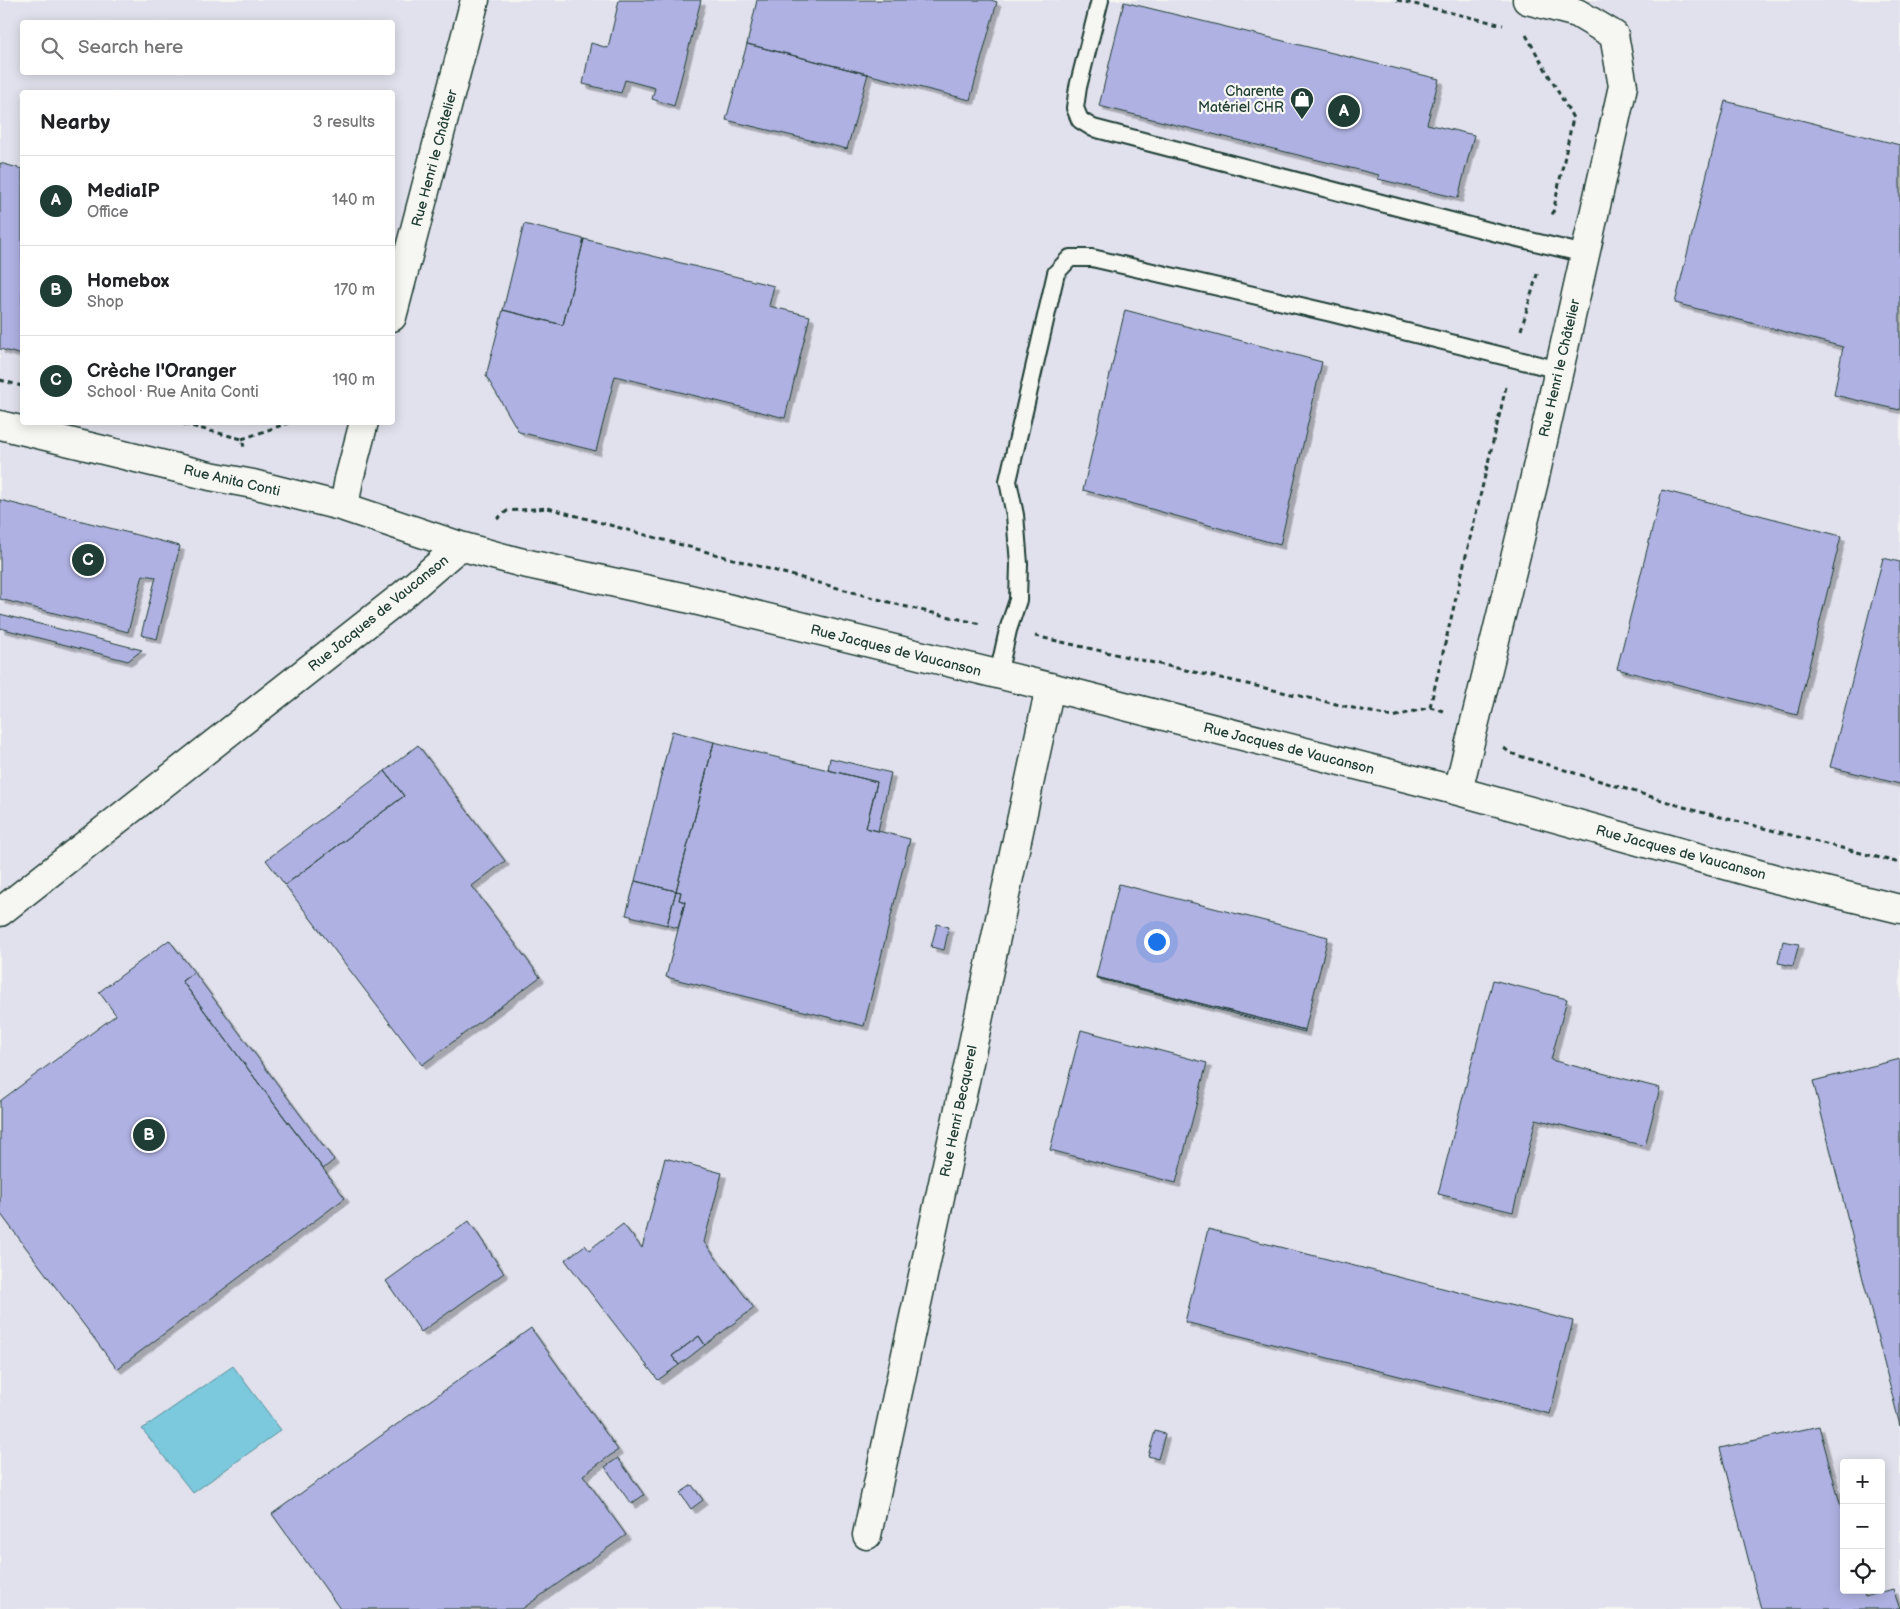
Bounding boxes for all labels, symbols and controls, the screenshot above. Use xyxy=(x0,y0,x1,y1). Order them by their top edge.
search box xyxy=(20,20,395,75)
icon: search xyxy=(38,34,66,62)
text: Search here xyxy=(78,36,183,59)
place label: Charente Matériel CHR xyxy=(1198,83,1284,116)
shop icon: Charente Matériel CHR xyxy=(1289,86,1315,120)
street label: Rue Henri le Châtelier xyxy=(408,87,461,228)
pin: A xyxy=(1328,92,1360,130)
text: Nearby xyxy=(40,110,110,135)
text: 3 results xyxy=(313,113,375,132)
text: MediaIP xyxy=(87,180,159,203)
text: A xyxy=(51,191,61,210)
text: 140 m xyxy=(332,191,375,210)
text: Office xyxy=(87,203,129,222)
text: Homebox xyxy=(87,270,169,293)
text: B xyxy=(50,281,62,300)
text: 170 m xyxy=(334,281,375,300)
text: Shop xyxy=(87,293,124,312)
street label: Rue Henri le Châtelier xyxy=(1535,297,1584,439)
text: Crèche l'Oranger xyxy=(87,360,236,383)
text: C xyxy=(50,371,62,390)
text: 190 m xyxy=(333,371,375,390)
text: School · Rue Anita Conti xyxy=(87,383,259,402)
street label: Rue Anita Conti xyxy=(182,461,282,500)
pin: C xyxy=(72,541,104,579)
street label: Rue Jacques de Vaucanson xyxy=(305,552,452,675)
street label: Rue Jacques de Vaucanson xyxy=(809,621,983,680)
street label: Rue Jacques de Vaucanson xyxy=(1202,719,1376,778)
street label: Rue Jacques de Vaucanson xyxy=(1594,822,1768,883)
your location xyxy=(1144,929,1170,955)
street label: Rue Henri Becquerel xyxy=(936,1044,981,1179)
pin: B xyxy=(133,1116,165,1154)
map controls xyxy=(1840,1459,1885,1594)
button: + xyxy=(1840,1459,1885,1504)
button: − xyxy=(1840,1504,1885,1549)
button: locate xyxy=(1840,1549,1885,1594)

